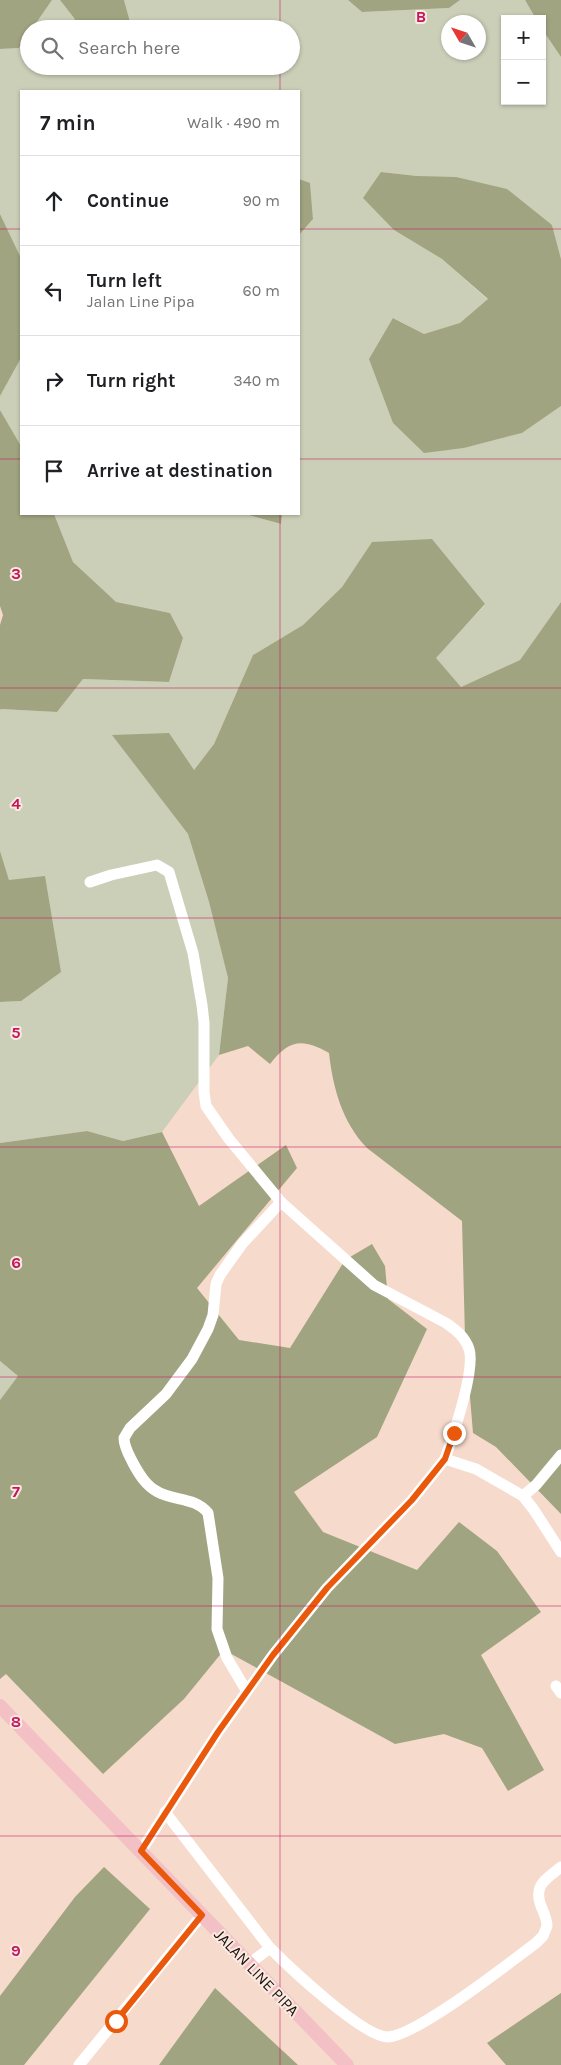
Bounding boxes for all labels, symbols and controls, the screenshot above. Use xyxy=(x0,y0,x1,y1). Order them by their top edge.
text: B xyxy=(416,7,426,26)
north arrow xyxy=(441,15,486,60)
map controls xyxy=(501,15,546,105)
button: + xyxy=(501,15,546,60)
search box xyxy=(20,20,300,75)
icon: search xyxy=(38,34,66,62)
text: Search here xyxy=(78,37,180,59)
button: − xyxy=(501,60,546,105)
text: 7 min xyxy=(40,111,96,135)
text: Walk · 490 m xyxy=(187,113,280,132)
icon: ahead xyxy=(40,187,68,215)
text: Continue xyxy=(87,190,169,212)
text: 90 m xyxy=(242,191,280,210)
text: Turn left xyxy=(87,270,162,292)
icon: left xyxy=(40,277,68,305)
text: 60 m xyxy=(243,281,280,300)
text: Jalan Line Pipa xyxy=(87,292,195,311)
icon: right xyxy=(40,367,68,395)
text: Turn right xyxy=(87,370,176,392)
text: 340 m xyxy=(233,371,280,390)
icon: arrive xyxy=(40,457,68,485)
text: Arrive at destination xyxy=(87,460,273,482)
text: 3 xyxy=(11,564,21,583)
text: 4 xyxy=(11,794,21,813)
text: 5 xyxy=(11,1023,21,1042)
text: 6 xyxy=(11,1253,21,1272)
route end xyxy=(443,1422,466,1445)
text: 7 xyxy=(12,1482,20,1501)
text: 8 xyxy=(11,1712,21,1731)
street label: JALAN LINE PIPA xyxy=(210,1925,303,2020)
text: 9 xyxy=(11,1941,21,1960)
route start xyxy=(105,2010,128,2033)

